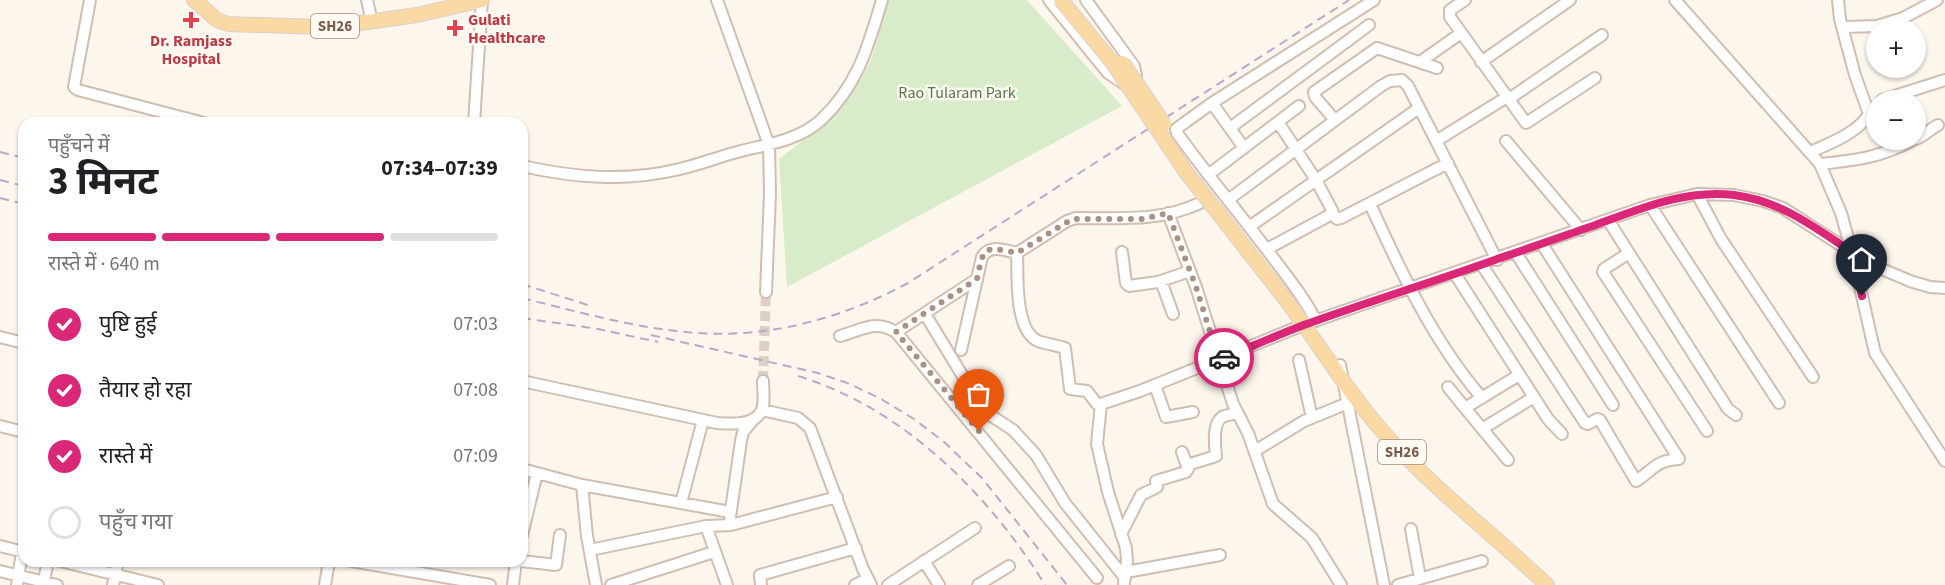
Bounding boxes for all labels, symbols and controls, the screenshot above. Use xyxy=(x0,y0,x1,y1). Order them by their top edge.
place label: Gulati Healthcare xyxy=(468,9,545,49)
marker: Dr. Ramjass Hospital xyxy=(182,11,200,29)
road number: SH26 xyxy=(311,14,359,38)
map controls xyxy=(1866,18,1926,150)
button: + xyxy=(1866,18,1926,78)
marker: Gulati Healthcare xyxy=(446,19,464,37)
place label: Dr. Ramjass Hospital xyxy=(150,30,232,70)
park label: Rao Tularam Park xyxy=(898,82,1016,104)
button: − xyxy=(1866,90,1926,150)
text: पहुँचने में xyxy=(48,132,110,160)
text: 07:34–07:39 xyxy=(381,152,498,184)
text: 3 मिनट xyxy=(48,154,158,210)
pin xyxy=(1836,234,1887,296)
icon: home xyxy=(1845,243,1878,276)
text: रास्ते में · 640 m xyxy=(48,250,160,278)
icon: check xyxy=(48,308,81,341)
text: पुष्टि हुई xyxy=(99,308,157,340)
text: 07:03 xyxy=(453,310,498,338)
courier xyxy=(1194,328,1254,388)
icon: car xyxy=(1208,342,1241,375)
pin xyxy=(953,369,1004,431)
icon: check xyxy=(48,374,81,407)
text: तैयार हो रहा xyxy=(99,374,192,406)
text: 07:08 xyxy=(453,376,498,404)
icon: bag xyxy=(962,378,995,411)
icon: check xyxy=(48,440,81,473)
text: रास्ते में xyxy=(99,440,152,472)
road number: SH26 xyxy=(1378,440,1426,464)
text: 07:09 xyxy=(453,442,498,470)
text: पहुँच गया xyxy=(99,506,172,538)

